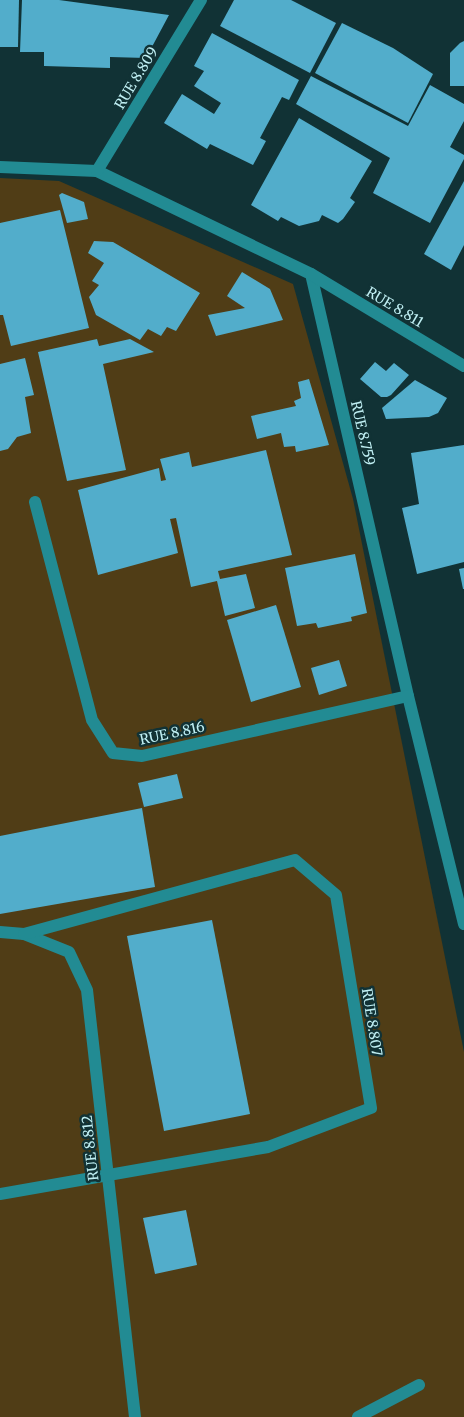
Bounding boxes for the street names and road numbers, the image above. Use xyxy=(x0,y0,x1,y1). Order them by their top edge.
street label: RUE 8.809 xyxy=(110,44,162,112)
street label: RUE 8.811 xyxy=(363,283,427,331)
street label: RUE 8.759 xyxy=(347,399,379,467)
street label: RUE 8.816 xyxy=(138,717,206,749)
street label: RUE 8.807 xyxy=(358,987,386,1057)
street label: RUE 8.812 xyxy=(78,1114,102,1182)

